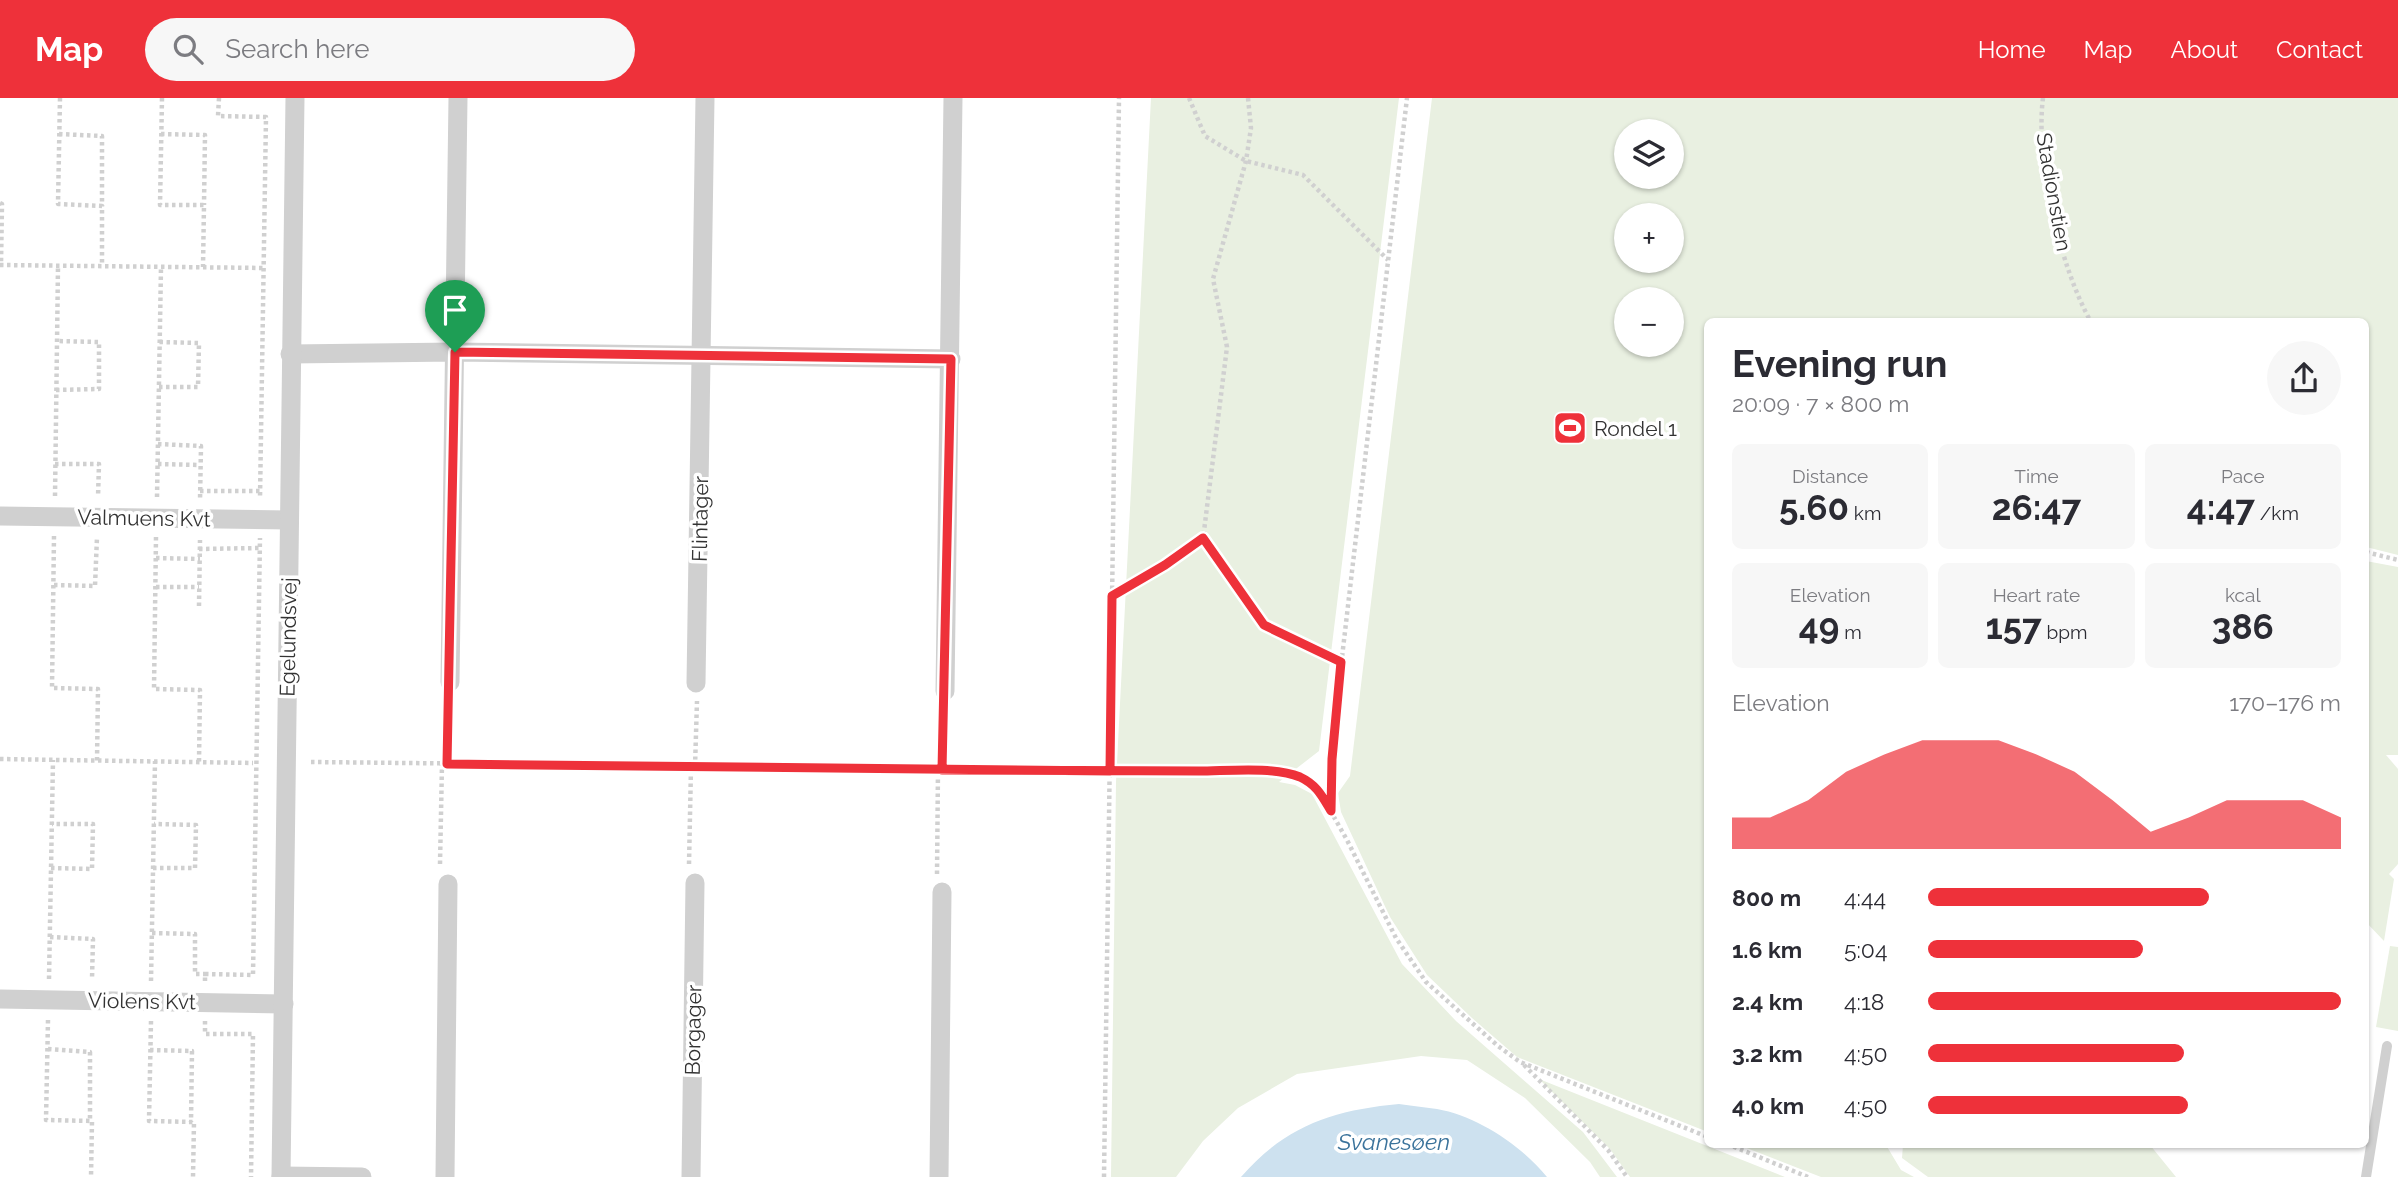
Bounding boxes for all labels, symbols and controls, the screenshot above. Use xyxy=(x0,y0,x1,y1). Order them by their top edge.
search box xyxy=(145,18,635,81)
text: Map xyxy=(35,30,103,69)
icon: search xyxy=(169,30,207,68)
text: Search here xyxy=(225,34,370,64)
text: Home xyxy=(1978,35,2046,64)
text: Map xyxy=(2084,35,2132,64)
text: About xyxy=(2170,35,2238,64)
text: Contact xyxy=(2276,35,2363,64)
map controls xyxy=(1614,119,1684,357)
button: layers xyxy=(1614,119,1684,189)
street label: Stadionstien xyxy=(2031,131,2077,253)
button: + xyxy=(1614,203,1684,273)
pin xyxy=(425,280,485,352)
button: − xyxy=(1614,287,1684,357)
icon: arrive xyxy=(436,291,474,329)
text: Evening run xyxy=(1732,341,1947,386)
button: share xyxy=(2267,341,2341,415)
text: 20:09 · 7 × 800 m xyxy=(1732,390,1909,417)
sports icon: Rondel 1 xyxy=(1551,409,1589,447)
place label: Rondel 1 xyxy=(1594,416,1677,441)
text: Distance xyxy=(1792,465,1868,487)
text: Time xyxy=(2014,465,2059,487)
text: Pace xyxy=(2221,465,2265,487)
street label: Flintager xyxy=(687,475,713,562)
text: 5.60 xyxy=(1779,487,1849,528)
text: 26:47 xyxy=(1992,487,2081,528)
text: 4:47 xyxy=(2187,487,2255,528)
text: km xyxy=(1849,502,1881,524)
text: /km xyxy=(2255,502,2299,524)
street label: Valmuens Kvt xyxy=(77,504,211,532)
street label: Egelundsvej xyxy=(274,577,302,697)
text: Elevation xyxy=(1790,584,1871,606)
text: Heart rate xyxy=(1993,584,2080,606)
text: kcal xyxy=(2225,584,2261,606)
text: 49 xyxy=(1799,606,1839,647)
text: 157 xyxy=(1985,606,2042,647)
text: 386 xyxy=(2212,606,2274,647)
text: m xyxy=(1839,621,1862,643)
text: bpm xyxy=(2042,621,2088,643)
text: Elevation xyxy=(1732,689,1830,716)
text: 170–176 m xyxy=(2229,689,2341,716)
text: 800 m xyxy=(1732,884,1801,911)
text: 4:44 xyxy=(1844,884,1886,911)
text: 1.6 km xyxy=(1732,936,1802,963)
text: 5:04 xyxy=(1844,936,1888,963)
street label: Borgager xyxy=(680,984,706,1076)
street label: Violens Kvt xyxy=(88,988,196,1014)
text: 2.4 km xyxy=(1732,988,1803,1015)
text: 4:18 xyxy=(1844,988,1884,1015)
text: 3.2 km xyxy=(1732,1040,1803,1067)
text: 4:50 xyxy=(1844,1040,1888,1067)
text: 4.0 km xyxy=(1732,1092,1804,1119)
text: 4:50 xyxy=(1844,1092,1888,1119)
water label: Svanesøen xyxy=(1337,1128,1450,1155)

